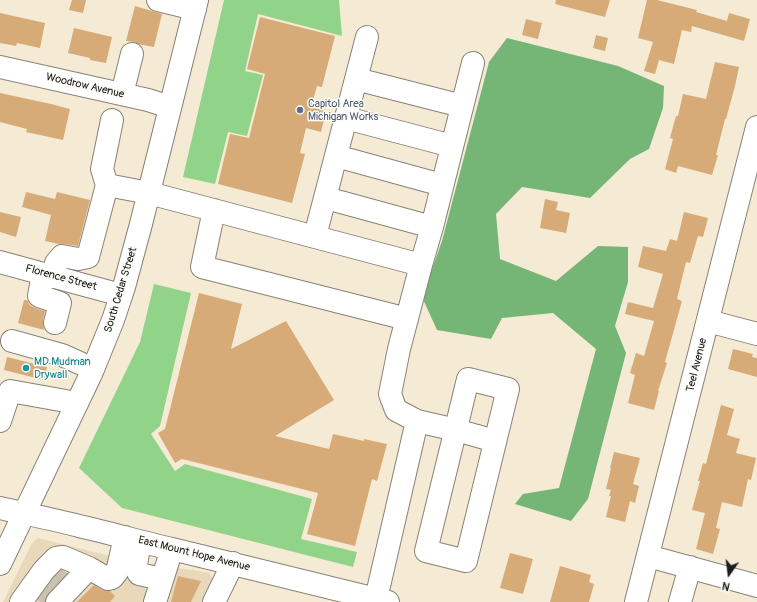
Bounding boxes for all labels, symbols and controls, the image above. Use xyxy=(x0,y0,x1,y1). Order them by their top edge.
street label: Woodrow Avenue xyxy=(45,71,125,101)
place label: Capitol Area Michigan Works xyxy=(308,97,378,123)
marker: Capitol Area Michigan Works xyxy=(295,105,305,115)
street label: South Cedar Street xyxy=(102,246,140,334)
street label: Florence Street xyxy=(24,262,98,294)
street label: Teel Avenue xyxy=(684,337,710,393)
place label: MD Mudman Drywall xyxy=(34,355,91,381)
marker: MD Mudman Drywall xyxy=(21,363,31,373)
street label: East Mount Hope Avenue xyxy=(137,534,251,574)
north arrow xyxy=(709,554,749,594)
text: N xyxy=(721,579,731,593)

